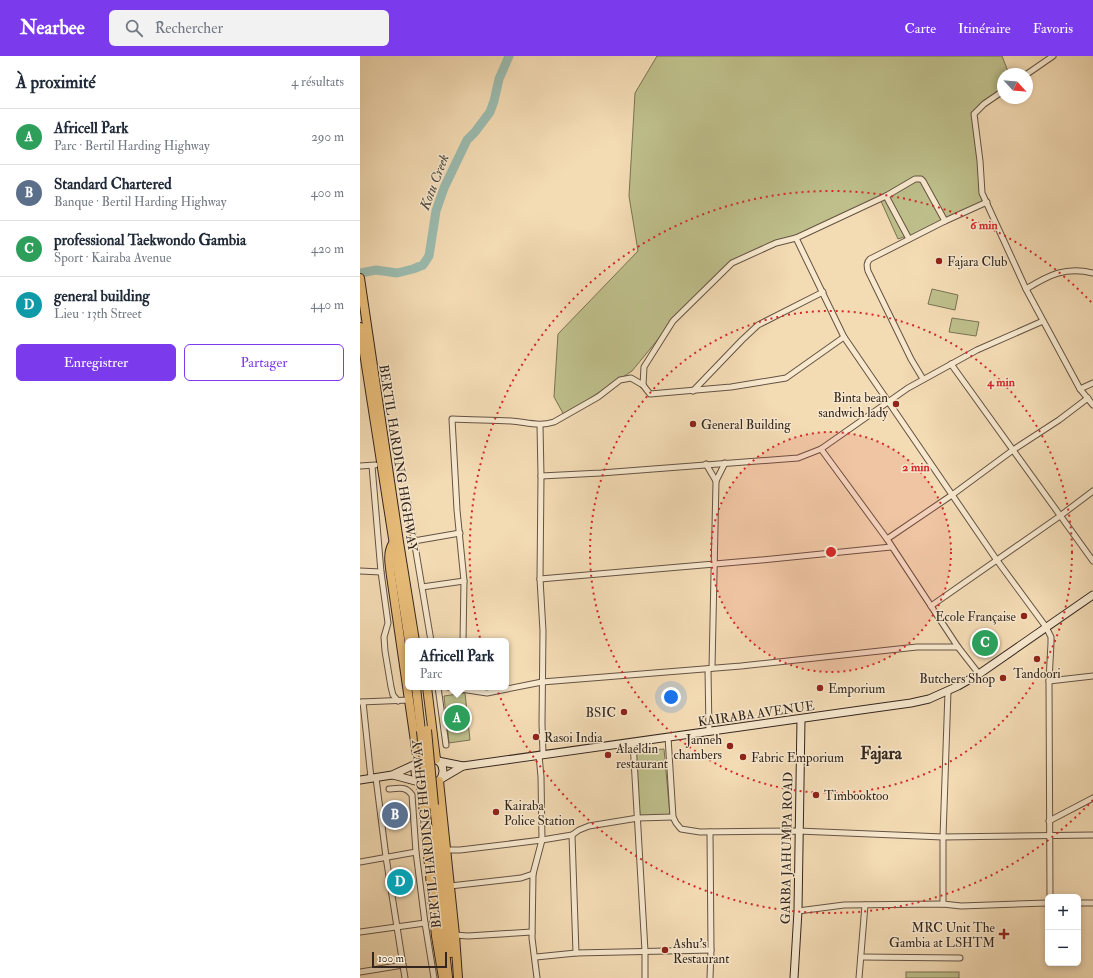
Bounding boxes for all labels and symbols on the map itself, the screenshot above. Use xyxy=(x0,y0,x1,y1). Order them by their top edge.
north arrow xyxy=(997,68,1033,104)
water label: Kotu Creek xyxy=(416,152,453,213)
text: 6 min xyxy=(970,218,998,233)
place label: Fajara Club xyxy=(947,254,1007,270)
marker: Fajara Club xyxy=(934,256,944,266)
street label: BERTIL HARDING HIGHWAY xyxy=(375,363,421,554)
text: 4 min xyxy=(986,375,1016,390)
place label: Binta bean sandwich lady xyxy=(818,390,888,422)
marker: Binta bean sandwich lady xyxy=(891,399,901,409)
place label: General Building xyxy=(701,417,791,433)
marker: General Building xyxy=(688,419,698,429)
text: 2 min xyxy=(902,460,930,475)
centre of rings xyxy=(824,545,838,559)
place label: Ecole Française xyxy=(935,609,1017,625)
marker: Ecole Française xyxy=(1019,611,1029,621)
pin: C xyxy=(972,628,998,658)
marker: Tandoori xyxy=(1032,654,1042,664)
place label: Tandoori xyxy=(1013,666,1061,682)
place label: Butchers Shop xyxy=(919,671,995,688)
marker: Butchers Shop xyxy=(998,673,1008,683)
place label: Emporium xyxy=(828,681,885,698)
marker: Emporium xyxy=(815,683,825,693)
your location xyxy=(661,687,681,707)
street label: KAIRABA AVENUE xyxy=(697,698,815,730)
pin: A xyxy=(444,703,470,733)
place label: BSIC xyxy=(586,705,616,721)
marker: BSIC xyxy=(619,707,629,717)
place label: Rasoi India xyxy=(544,730,603,746)
marker: Rasoi India xyxy=(531,732,541,742)
place label: Janneh chambers xyxy=(673,732,723,763)
street label: BERTIL HARDING HIGHWAY xyxy=(409,738,445,929)
place label: Alaeldin restaurant xyxy=(615,741,668,772)
marker: Janneh chambers xyxy=(725,741,735,751)
district label: Fajara xyxy=(860,743,903,765)
marker: Alaeldin restaurant xyxy=(603,750,613,760)
place label: Fabric Emporium xyxy=(751,750,844,767)
marker: Fabric Emporium xyxy=(738,752,748,762)
street label: GARBA JAHUMPA ROAD xyxy=(778,772,796,924)
place label: Timbooktoo xyxy=(824,788,889,804)
marker: Timbooktoo xyxy=(811,790,821,800)
place label: Kairaba Police Station xyxy=(504,798,575,829)
pin: B xyxy=(382,800,408,830)
marker: Kairaba Police Station xyxy=(491,807,501,817)
pin: D xyxy=(387,867,413,897)
place label: MRC Unit The Gambia at LSHTM xyxy=(889,920,996,951)
marker: MRC Unit The Gambia at LSHTM xyxy=(998,928,1010,940)
place label: Ashu's Restaurant xyxy=(672,936,729,967)
marker: Ashu's Restaurant xyxy=(660,945,670,955)
scale bar xyxy=(372,950,447,969)

